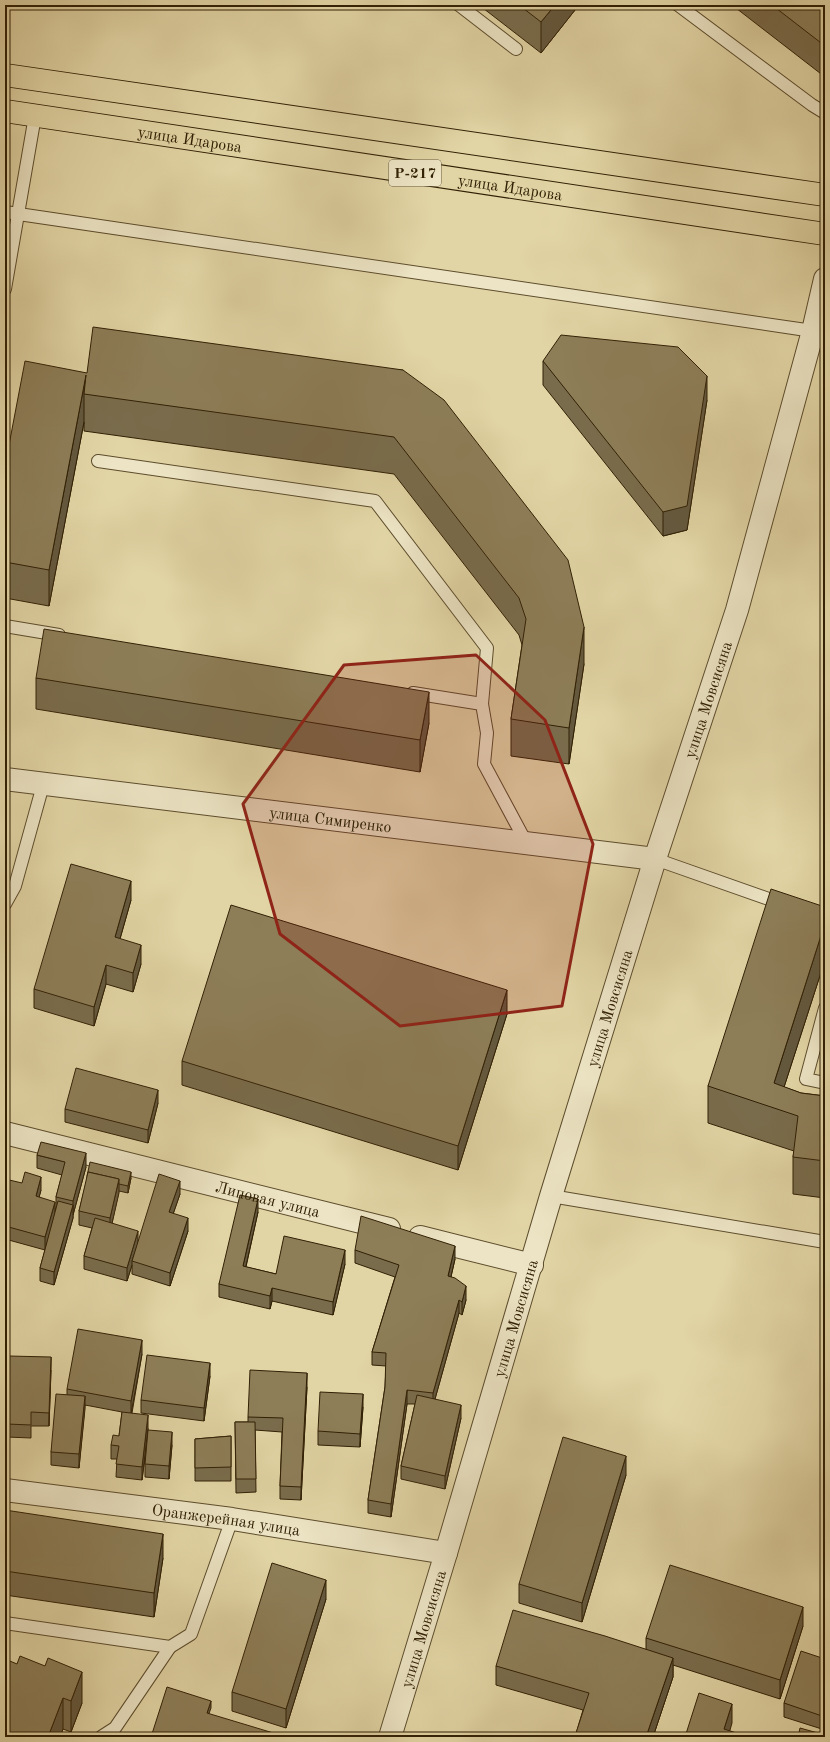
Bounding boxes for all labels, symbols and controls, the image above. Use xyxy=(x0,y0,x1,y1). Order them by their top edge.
street label: улица Идарова xyxy=(136,125,243,156)
road number: Р-217 xyxy=(389,160,441,186)
street label: улица Идарова xyxy=(457,173,563,205)
street label: улица Мовсисяна xyxy=(683,640,736,761)
street label: улица Симиренко xyxy=(268,806,392,837)
street label: улица Мовсисяна xyxy=(585,948,637,1069)
street label: Липовая улица xyxy=(214,1180,321,1221)
street label: улица Мовсисяна xyxy=(492,1258,542,1380)
street label: Оранжерейная улица xyxy=(151,1503,301,1540)
street label: улица Мовсисяна xyxy=(399,1569,450,1690)

